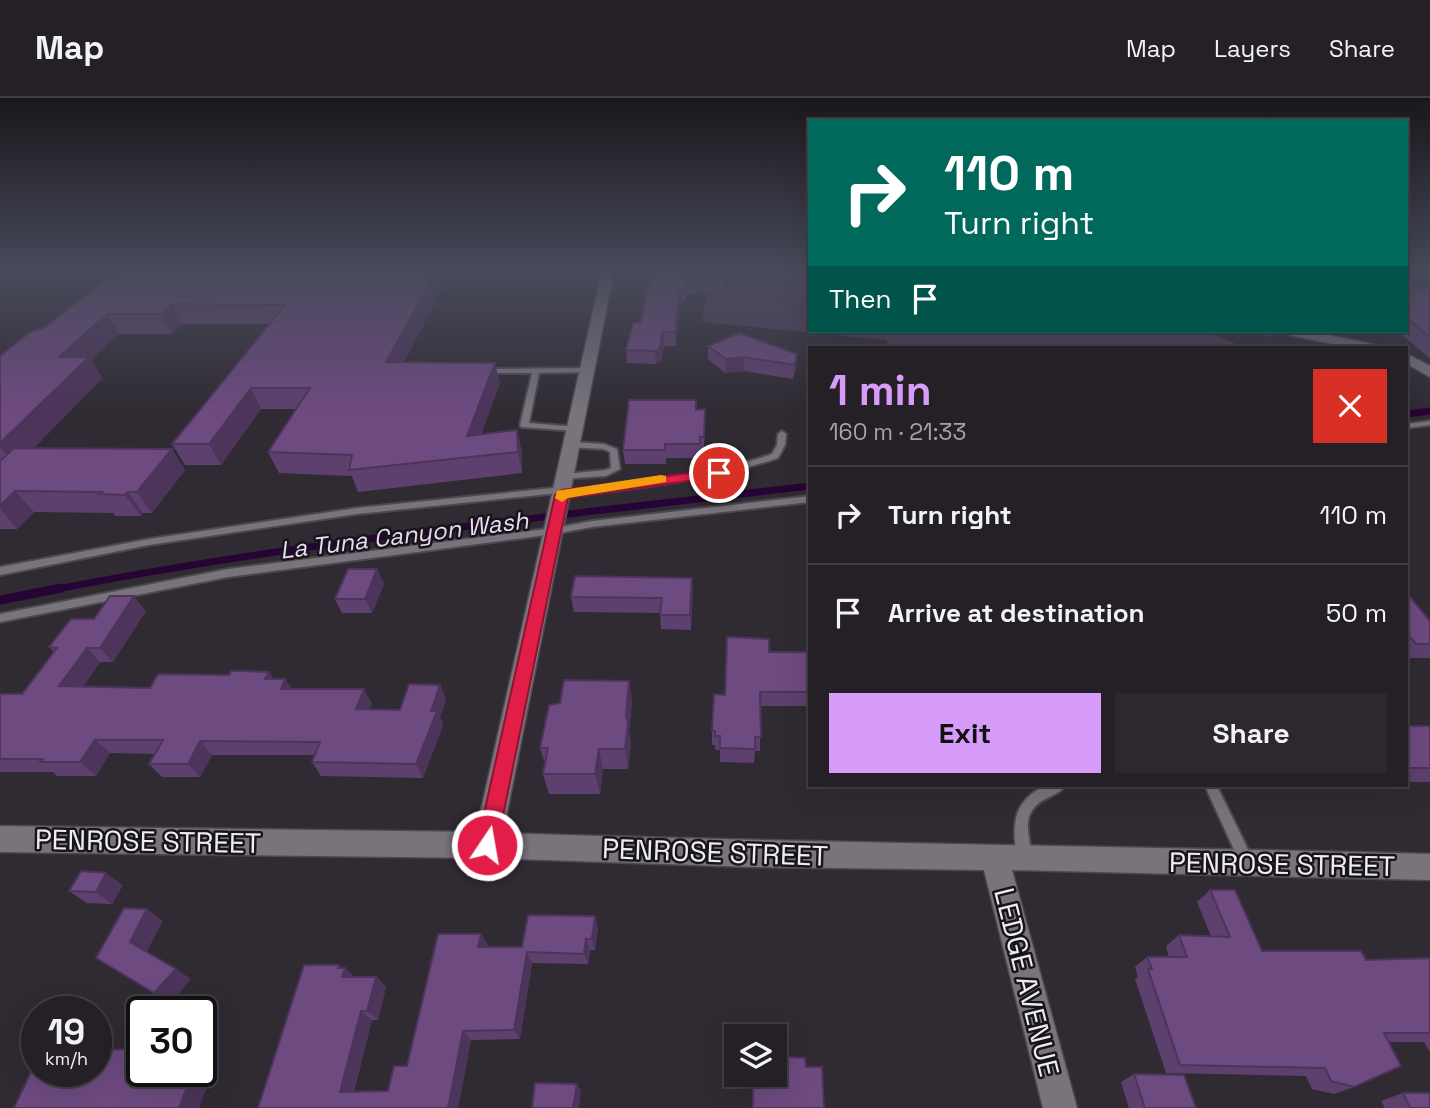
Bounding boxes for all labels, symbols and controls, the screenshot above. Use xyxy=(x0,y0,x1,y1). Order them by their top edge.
text: Map xyxy=(35,27,104,69)
text: Map xyxy=(1126,33,1176,64)
text: Layers xyxy=(1214,33,1291,64)
text: Share xyxy=(1329,33,1395,64)
text: 110 m xyxy=(944,142,1074,204)
icon: right xyxy=(829,147,920,238)
text: Turn right xyxy=(944,203,1094,243)
icon: arrive xyxy=(906,280,944,318)
text: Then xyxy=(829,282,892,316)
text: 1 min xyxy=(829,364,932,417)
button: close xyxy=(1313,369,1387,443)
text: 160 m · 21:33 xyxy=(829,417,966,447)
pin xyxy=(689,443,749,503)
icon: arrive xyxy=(700,454,738,492)
icon: right xyxy=(829,496,867,534)
text: Turn right xyxy=(888,498,1012,532)
text: 110 m xyxy=(1320,498,1387,532)
water label: La Tuna Canyon Wash xyxy=(278,504,531,566)
icon: arrive xyxy=(829,594,867,632)
text: Arrive at destination xyxy=(888,596,1145,630)
text: 50 m xyxy=(1326,596,1387,630)
button: Exit xyxy=(829,693,1101,773)
button: Share xyxy=(1115,693,1387,773)
position arrow xyxy=(450,808,524,882)
street label: PENROSE STREET xyxy=(35,821,261,861)
street label: PENROSE STREET xyxy=(601,830,829,874)
street label: PENROSE STREET xyxy=(1169,844,1395,884)
street label: LEDGE AVENUE xyxy=(986,884,1068,1080)
speed limit sign: 30 xyxy=(126,996,217,1087)
text: 19 xyxy=(48,1010,85,1054)
map controls xyxy=(724,1024,787,1087)
button: layers xyxy=(724,1024,787,1087)
text: km/h xyxy=(45,1047,88,1070)

